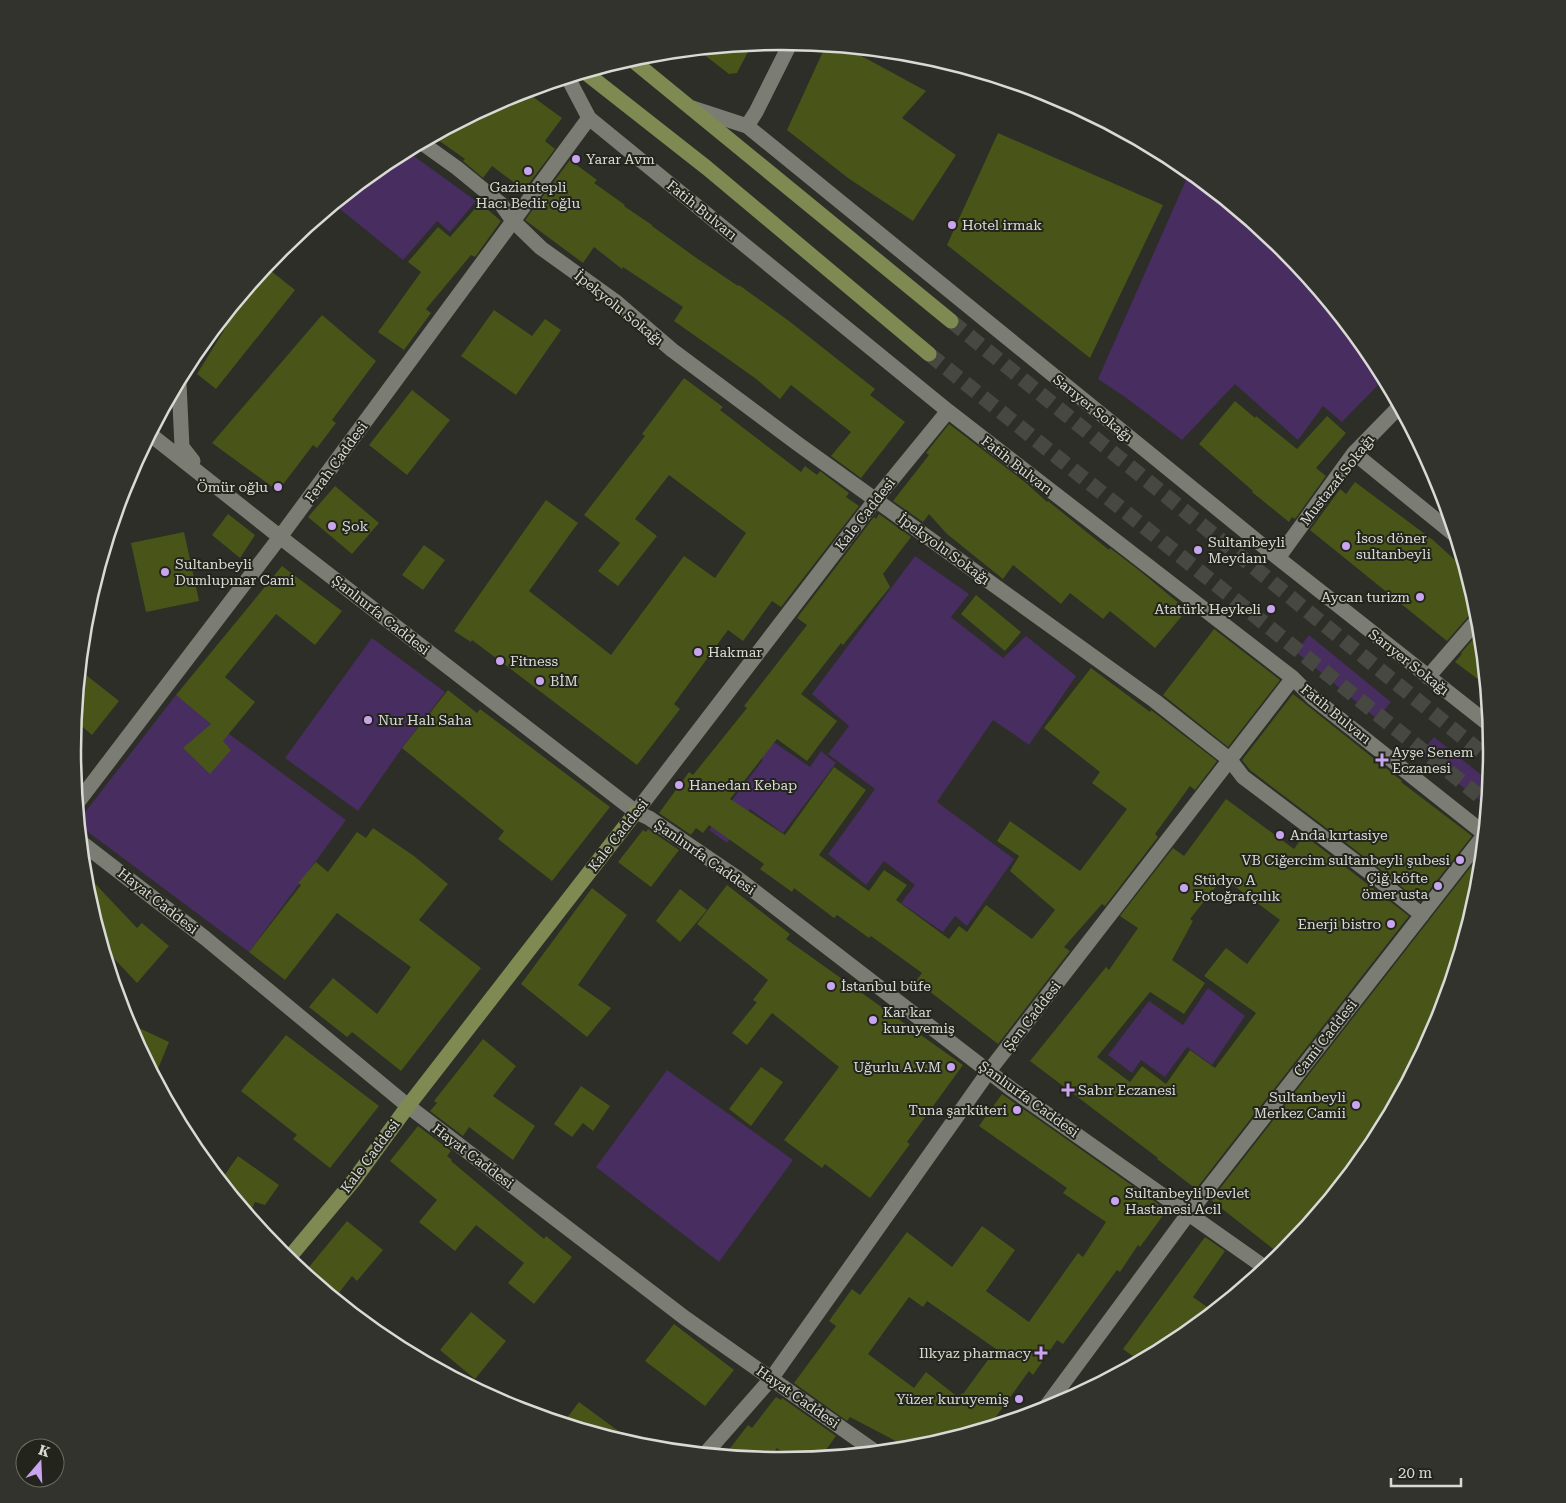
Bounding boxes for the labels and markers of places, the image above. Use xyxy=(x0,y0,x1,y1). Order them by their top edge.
place label: Yarar Avm xyxy=(586,151,655,167)
marker: Yarar Avm xyxy=(570,153,582,165)
marker: Gaziantepli Hacı Bedir oğlu xyxy=(522,165,534,177)
place label: Gaziantepli Hacı Bedir oğlu xyxy=(476,179,580,211)
place label: Hotel irmak xyxy=(962,217,1042,233)
marker: Hotel irmak xyxy=(946,219,958,231)
place label: Ömür oğlu xyxy=(197,479,268,495)
marker: Ömür oğlu xyxy=(272,481,284,493)
place label: Şok xyxy=(342,518,369,534)
marker: Şok xyxy=(326,520,338,532)
place label: İsos döner sultanbeyli xyxy=(1356,530,1431,562)
place label: Sultanbeyli Meydanı xyxy=(1208,534,1286,566)
marker: İsos döner sultanbeyli xyxy=(1340,540,1352,552)
marker: Sultanbeyli Meydanı xyxy=(1192,544,1204,556)
place label: Sultanbeyli Dumlupınar Cami xyxy=(175,556,295,588)
marker: Sultanbeyli Dumlupınar Cami xyxy=(159,566,171,578)
place label: Aycan turizm xyxy=(1321,589,1410,605)
marker: Aycan turizm xyxy=(1414,591,1426,603)
place label: Atatürk Heykeli xyxy=(1154,601,1262,617)
marker: Atatürk Heykeli xyxy=(1265,603,1277,615)
place label: Hakmar xyxy=(708,644,762,660)
marker: Hakmar xyxy=(692,646,704,658)
place label: Fitness xyxy=(510,653,558,669)
marker: Fitness xyxy=(494,655,506,667)
place label: BİM xyxy=(550,673,578,689)
marker: BİM xyxy=(534,675,546,687)
place label: Nur Halı Saha xyxy=(378,712,472,728)
marker: Nur Halı Saha xyxy=(362,714,374,726)
place label: Ayşe Senem Eczanesi xyxy=(1392,744,1474,776)
marker: Ayşe Senem Eczanesi xyxy=(1376,754,1388,766)
place label: Hanedan Kebap xyxy=(689,777,797,793)
marker: Hanedan Kebap xyxy=(673,779,685,791)
place label: Anda kırtasiye xyxy=(1290,827,1388,843)
marker: Anda kırtasiye xyxy=(1274,829,1286,841)
place label: VB Ciğercim sultanbeyli şubesi xyxy=(1242,852,1451,868)
marker: VB Ciğercim sultanbeyli şubesi xyxy=(1454,854,1466,866)
place label: Çiğ köfte ömer usta xyxy=(1362,870,1428,902)
place label: Stüdyo A Fotoğrafçılık xyxy=(1194,872,1281,904)
marker: Çiğ köfte ömer usta xyxy=(1432,880,1444,892)
marker: Stüdyo A Fotoğrafçılık xyxy=(1178,882,1190,894)
place label: Enerji bistro xyxy=(1298,916,1381,932)
marker: Enerji bistro xyxy=(1385,918,1397,930)
place label: İstanbul büfe xyxy=(841,978,931,994)
marker: İstanbul büfe xyxy=(825,980,837,992)
place label: Kar kar kuruyemiş xyxy=(883,1004,955,1036)
marker: Kar kar kuruyemiş xyxy=(867,1014,879,1026)
place label: Uğurlu A.V.M xyxy=(853,1059,941,1075)
marker: Uğurlu A.V.M xyxy=(945,1061,957,1073)
place label: Sabır Eczanesi xyxy=(1078,1082,1177,1098)
marker: Sabır Eczanesi xyxy=(1062,1084,1074,1096)
place label: Sultanbeyli Merkez Camii xyxy=(1254,1089,1347,1121)
marker: Sultanbeyli Merkez Camii xyxy=(1350,1099,1362,1111)
place label: Tuna şarküteri xyxy=(908,1102,1008,1118)
marker: Tuna şarküteri xyxy=(1011,1104,1023,1116)
place label: Sultanbeyli Devlet Hastanesi Acil xyxy=(1125,1185,1249,1217)
marker: Sultanbeyli Devlet Hastanesi Acil xyxy=(1109,1195,1121,1207)
place label: Ilkyaz pharmacy xyxy=(919,1345,1032,1361)
marker: Ilkyaz pharmacy xyxy=(1035,1347,1047,1359)
place label: Yüzer kuruyemiş xyxy=(896,1391,1009,1407)
marker: Yüzer kuruyemiş xyxy=(1013,1393,1025,1405)

